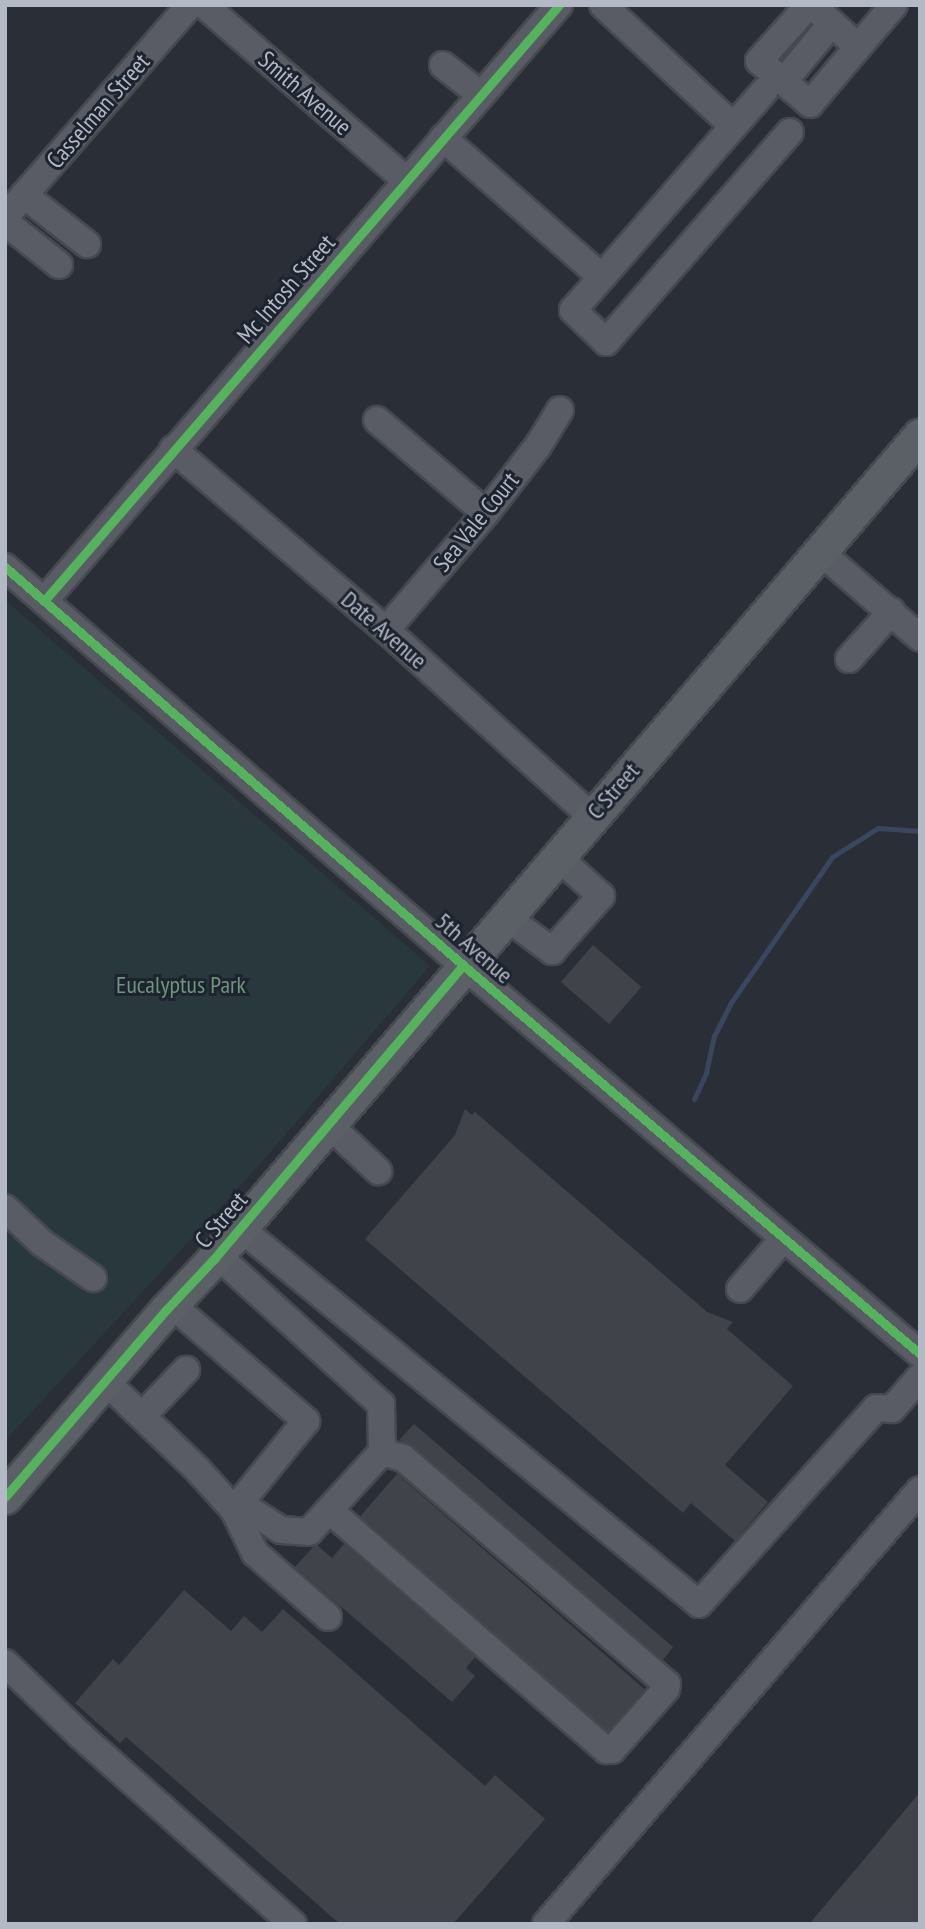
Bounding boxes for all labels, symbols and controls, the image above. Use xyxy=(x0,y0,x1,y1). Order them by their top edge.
street label: Smith Avenue xyxy=(253,45,357,141)
street label: Casselman Street xyxy=(40,48,156,174)
street label: Mc Intosh Street xyxy=(231,229,341,349)
street label: Sea Vale Court xyxy=(427,466,525,578)
street label: Date Avenue xyxy=(335,585,433,675)
street label: C Street xyxy=(581,757,645,825)
street label: 5th Avenue xyxy=(429,906,519,990)
park label: Eucalyptus Park xyxy=(116,971,246,999)
street label: C Street xyxy=(189,1186,253,1254)

